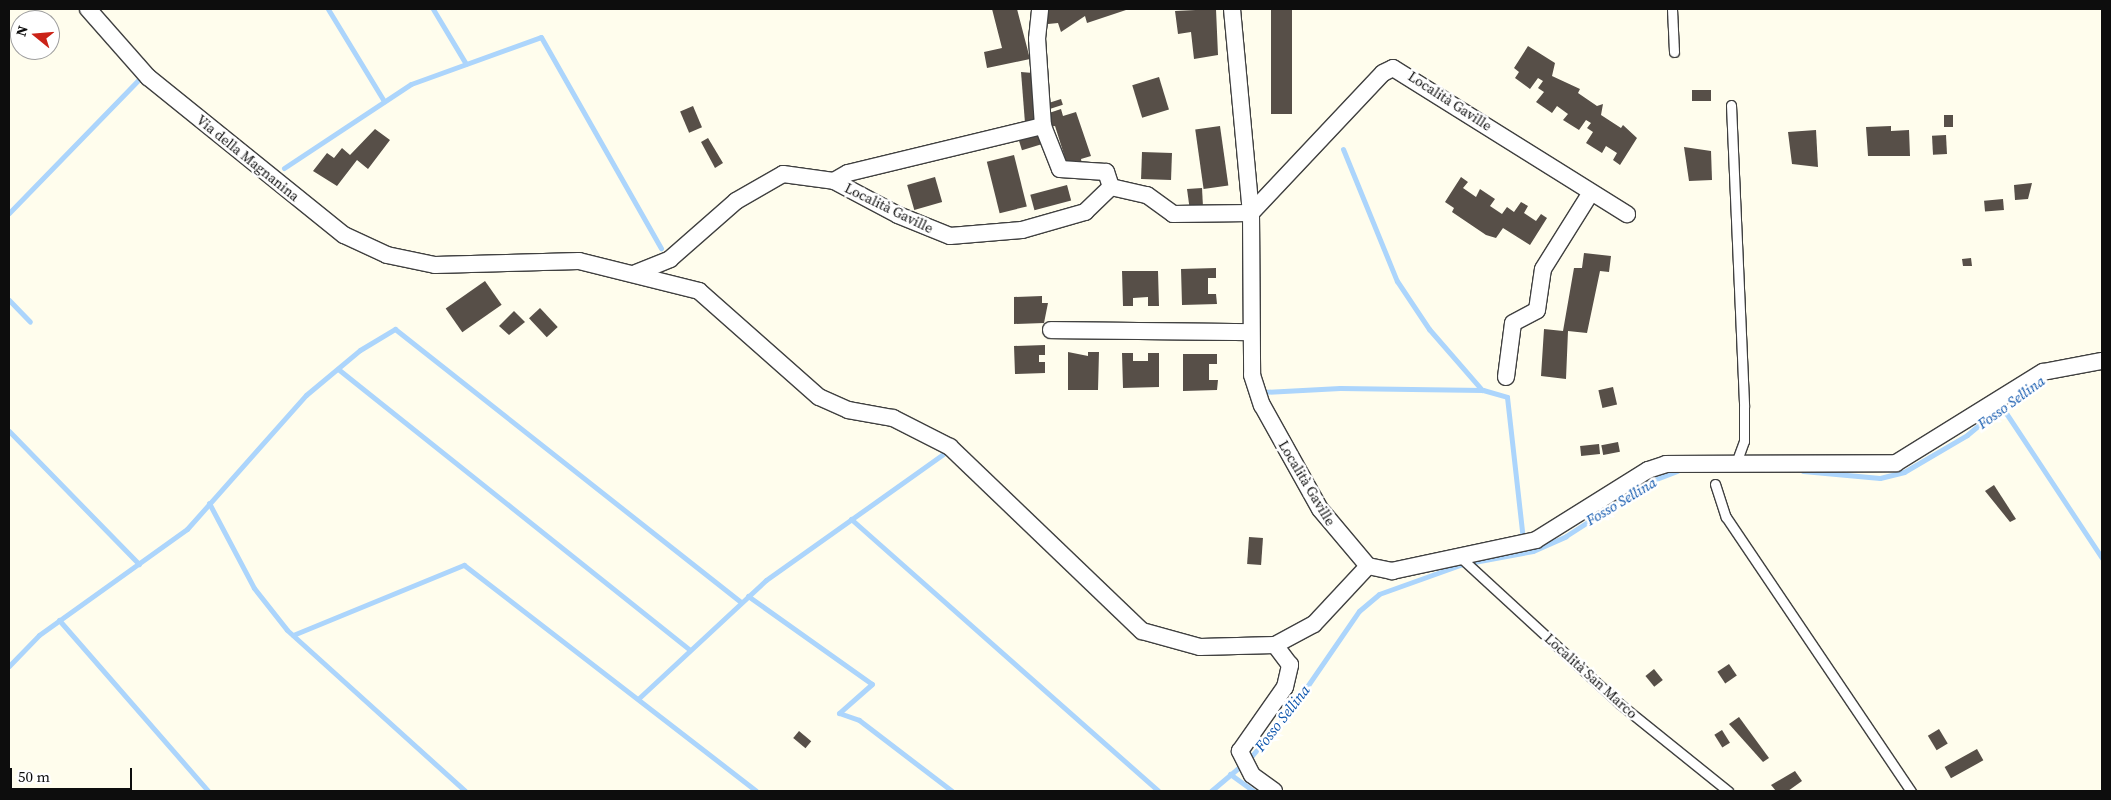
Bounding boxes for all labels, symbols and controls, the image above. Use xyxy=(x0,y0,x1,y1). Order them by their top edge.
north arrow xyxy=(10,10,60,60)
text: N xyxy=(11,23,33,39)
street label: Località Gaville xyxy=(1405,68,1495,134)
street label: Via della Magnanina xyxy=(193,111,303,205)
street label: Località Gaville xyxy=(842,179,936,237)
water label: Fosso Sellina xyxy=(1974,371,2048,433)
street label: Località Gaville xyxy=(1275,437,1339,529)
water label: Fosso Sellina xyxy=(1582,473,1660,529)
street label: Località San Marco xyxy=(1541,630,1641,722)
water label: Fosso Sellina xyxy=(1251,681,1313,755)
scale bar xyxy=(12,758,135,790)
text: 50 m xyxy=(18,766,50,787)

